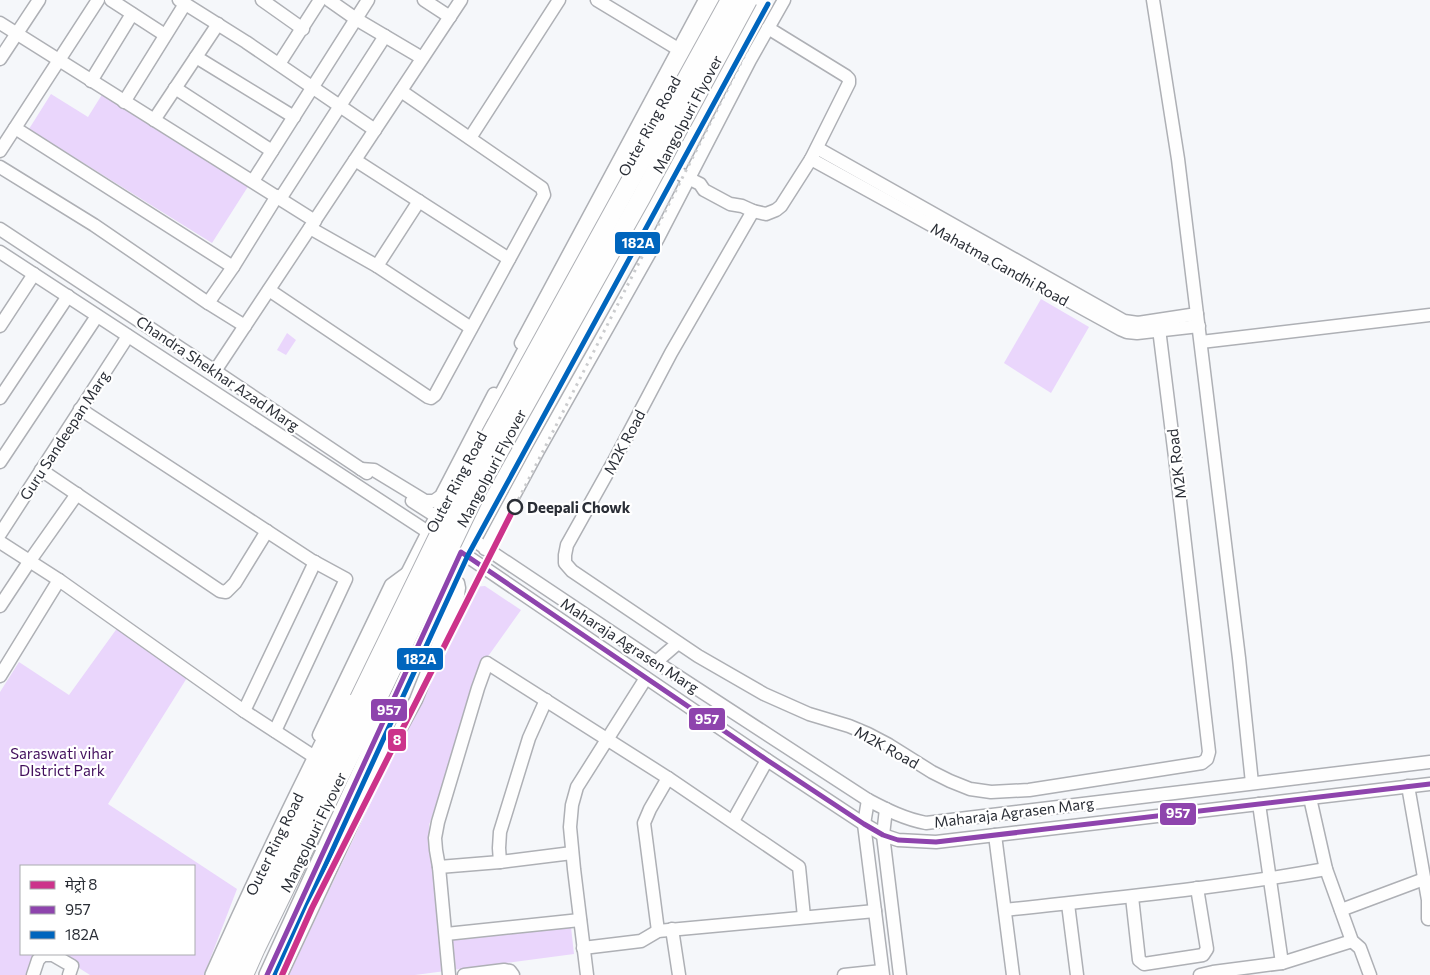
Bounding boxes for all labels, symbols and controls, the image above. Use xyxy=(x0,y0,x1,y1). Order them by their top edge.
street label: Mangolpuri Flyover xyxy=(648,52,726,176)
street label: Outer Ring Road xyxy=(614,73,684,179)
street label: Mahatma Gandhi Road xyxy=(928,219,1072,309)
line badge: 182A xyxy=(614,231,661,255)
text: 182A xyxy=(622,234,654,251)
street label: Chandra Shekhar Azad Marg xyxy=(133,312,303,434)
street label: Guru Sandeepan Marg xyxy=(15,367,113,503)
street label: Mangolpuri Flyover xyxy=(452,406,530,530)
street label: M2K Road xyxy=(599,407,649,477)
street label: Outer Ring Road xyxy=(422,428,490,536)
street label: M2K Road xyxy=(1163,428,1189,500)
place label: Deepali Chowk xyxy=(527,498,631,516)
marker: Deepali Chowk xyxy=(507,499,523,515)
street label: Maharaja Agrasen Marg xyxy=(558,594,702,696)
line badge: 182A xyxy=(396,647,444,671)
text: 182A xyxy=(404,650,436,667)
line badge: 957 xyxy=(370,698,408,722)
text: 957 xyxy=(377,701,402,718)
line badge: 957 xyxy=(688,707,726,731)
text: 957 xyxy=(695,710,720,727)
street label: M2K Road xyxy=(852,722,922,772)
line badge: 8 xyxy=(387,728,407,752)
text: 8 xyxy=(393,731,402,748)
park label: Saraswati vihar DIstrict Park xyxy=(10,744,114,779)
street label: Mangolpuri Flyover xyxy=(276,769,350,895)
street label: Outer Ring Road xyxy=(241,790,307,898)
street label: Maharaja Agrasen Marg xyxy=(933,793,1095,831)
line badge: 957 xyxy=(1159,802,1197,826)
text: 957 xyxy=(1166,804,1191,821)
legend xyxy=(20,865,195,955)
text: मेट्रो 8 xyxy=(65,875,97,894)
text: 957 xyxy=(65,900,91,918)
text: 182A xyxy=(65,925,99,943)

